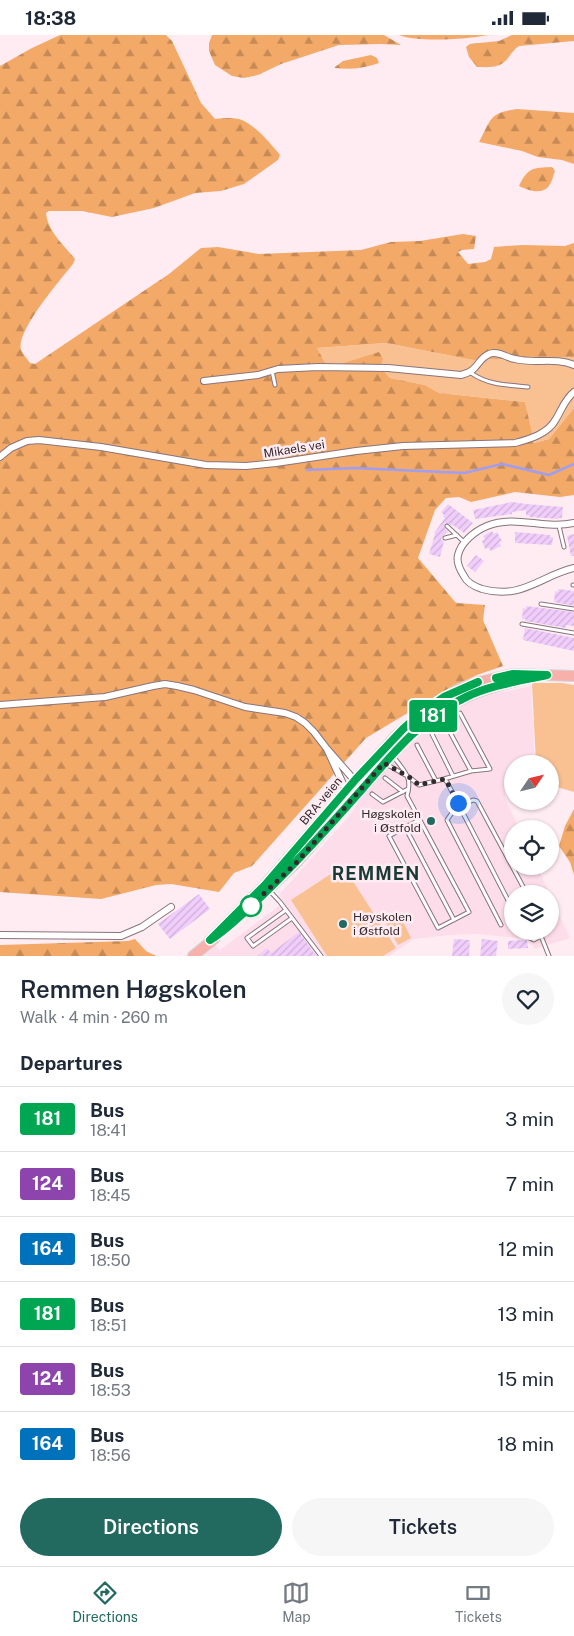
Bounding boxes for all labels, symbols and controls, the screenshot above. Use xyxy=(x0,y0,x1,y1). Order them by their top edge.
text: 18:38 xyxy=(25,7,76,29)
street label: Mikaels vei xyxy=(262,437,326,461)
line badge: 181 xyxy=(404,700,462,732)
text: 181 xyxy=(419,705,447,726)
north arrow xyxy=(504,755,559,810)
map controls xyxy=(504,755,559,940)
street label: BRA-veien xyxy=(297,774,345,828)
your location xyxy=(446,791,471,816)
place label: Høgskolen i Østfold xyxy=(361,807,421,835)
marker: Høgskolen i Østfold xyxy=(425,815,437,827)
button: locate xyxy=(504,820,559,875)
district label: REMMEN xyxy=(332,863,420,884)
button: layers xyxy=(504,885,559,940)
unlabelled marker xyxy=(240,895,262,917)
place label: Høyskolen i Østfold xyxy=(353,910,412,938)
marker: Høyskolen i Østfold xyxy=(337,918,349,930)
button: heart xyxy=(502,973,554,1025)
text: Remmen Høgskolen xyxy=(20,975,247,1003)
text: Walk · 4 min · 260 m xyxy=(20,1008,168,1027)
text: Departures xyxy=(20,1052,123,1074)
text: Bus xyxy=(90,1099,124,1121)
text: 181 xyxy=(34,1108,61,1129)
text: 3 min xyxy=(505,1108,554,1130)
text: 18:41 xyxy=(90,1121,127,1140)
text: Bus xyxy=(90,1164,124,1186)
text: 124 xyxy=(32,1173,63,1194)
text: 7 min xyxy=(506,1173,554,1195)
text: 18:45 xyxy=(90,1186,131,1205)
text: Bus xyxy=(90,1229,124,1251)
text: 164 xyxy=(32,1238,63,1259)
text: 12 min xyxy=(498,1238,554,1260)
text: 18:50 xyxy=(90,1251,131,1270)
text: Bus xyxy=(90,1294,124,1316)
text: 181 xyxy=(34,1303,61,1324)
text: 13 min xyxy=(497,1303,554,1325)
text: 18:51 xyxy=(90,1316,127,1335)
text: Bus xyxy=(90,1359,124,1381)
text: 124 xyxy=(32,1368,63,1389)
text: 15 min xyxy=(497,1368,554,1390)
text: 18:53 xyxy=(90,1381,131,1400)
text: Bus xyxy=(90,1424,124,1446)
text: 164 xyxy=(32,1433,63,1454)
text: 18 min xyxy=(497,1433,554,1455)
text: 18:56 xyxy=(90,1446,131,1465)
button: Directions xyxy=(20,1498,282,1556)
button: Tickets xyxy=(292,1498,554,1556)
tab: Directions xyxy=(72,1579,138,1625)
tab: Map xyxy=(282,1579,311,1625)
tab: Tickets xyxy=(455,1579,502,1625)

